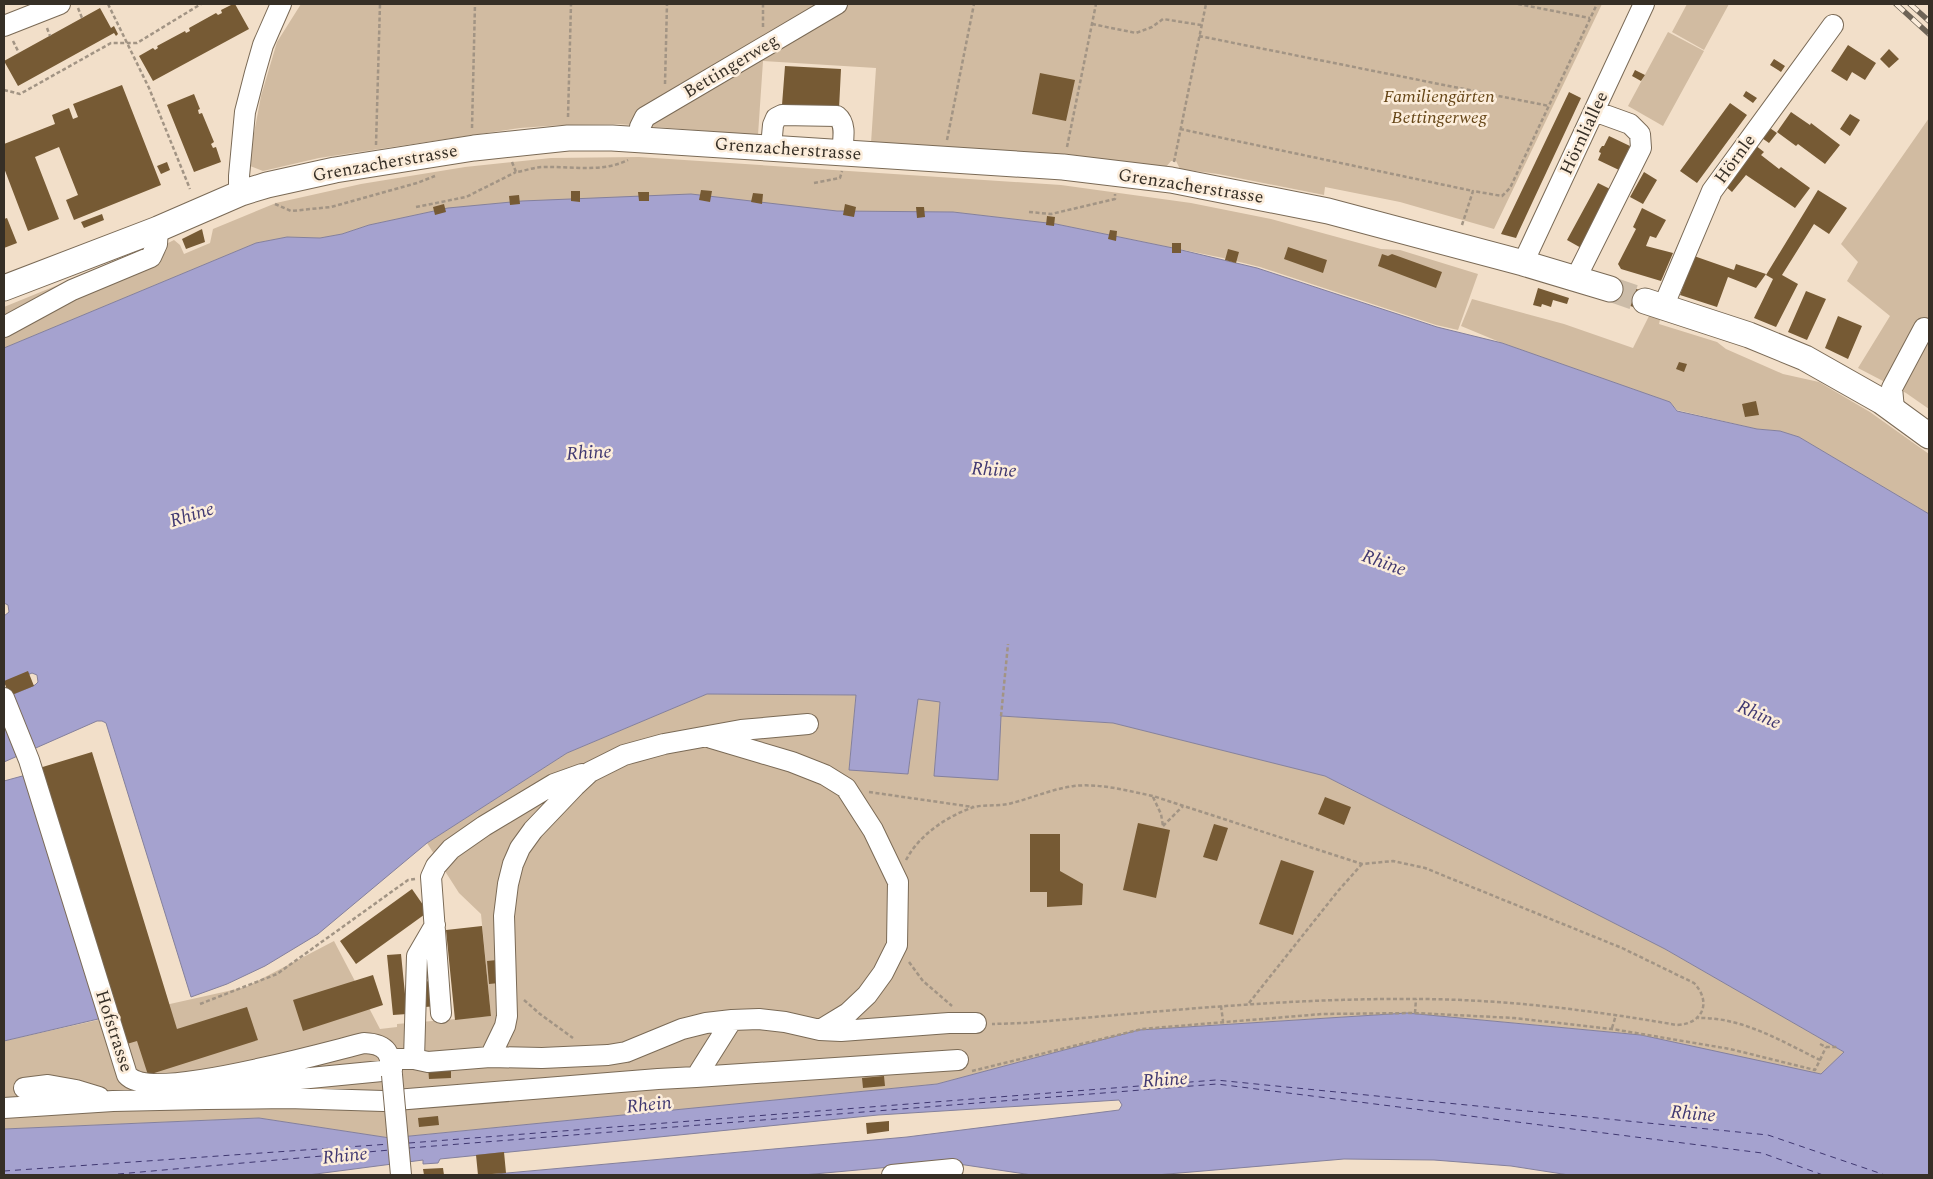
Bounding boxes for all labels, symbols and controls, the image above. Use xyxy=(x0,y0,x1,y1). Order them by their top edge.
street label: Bettingerweg xyxy=(678,27,784,105)
park label: Familiengärten Bettingerweg xyxy=(1383,83,1495,131)
street label: Hörnliallee xyxy=(1553,87,1615,179)
street label: Hörnle xyxy=(1708,128,1762,190)
street label: Grenzacherstrasse xyxy=(714,130,862,168)
street label: Grenzacherstrasse xyxy=(310,137,460,189)
street label: Grenzacherstrasse xyxy=(1116,161,1266,211)
water label: Rhine xyxy=(566,437,612,469)
water label: Rhine xyxy=(971,454,1017,486)
water label: Rhine xyxy=(166,494,218,536)
water label: Rhine xyxy=(1358,542,1410,584)
water label: Rhine xyxy=(1732,693,1786,737)
street label: Hofstrasse xyxy=(88,986,140,1076)
water label: Rhine xyxy=(1141,1064,1189,1096)
water label: Rhein xyxy=(625,1088,673,1122)
water label: Rhine xyxy=(1669,1098,1717,1130)
water label: Rhine xyxy=(321,1139,369,1173)

